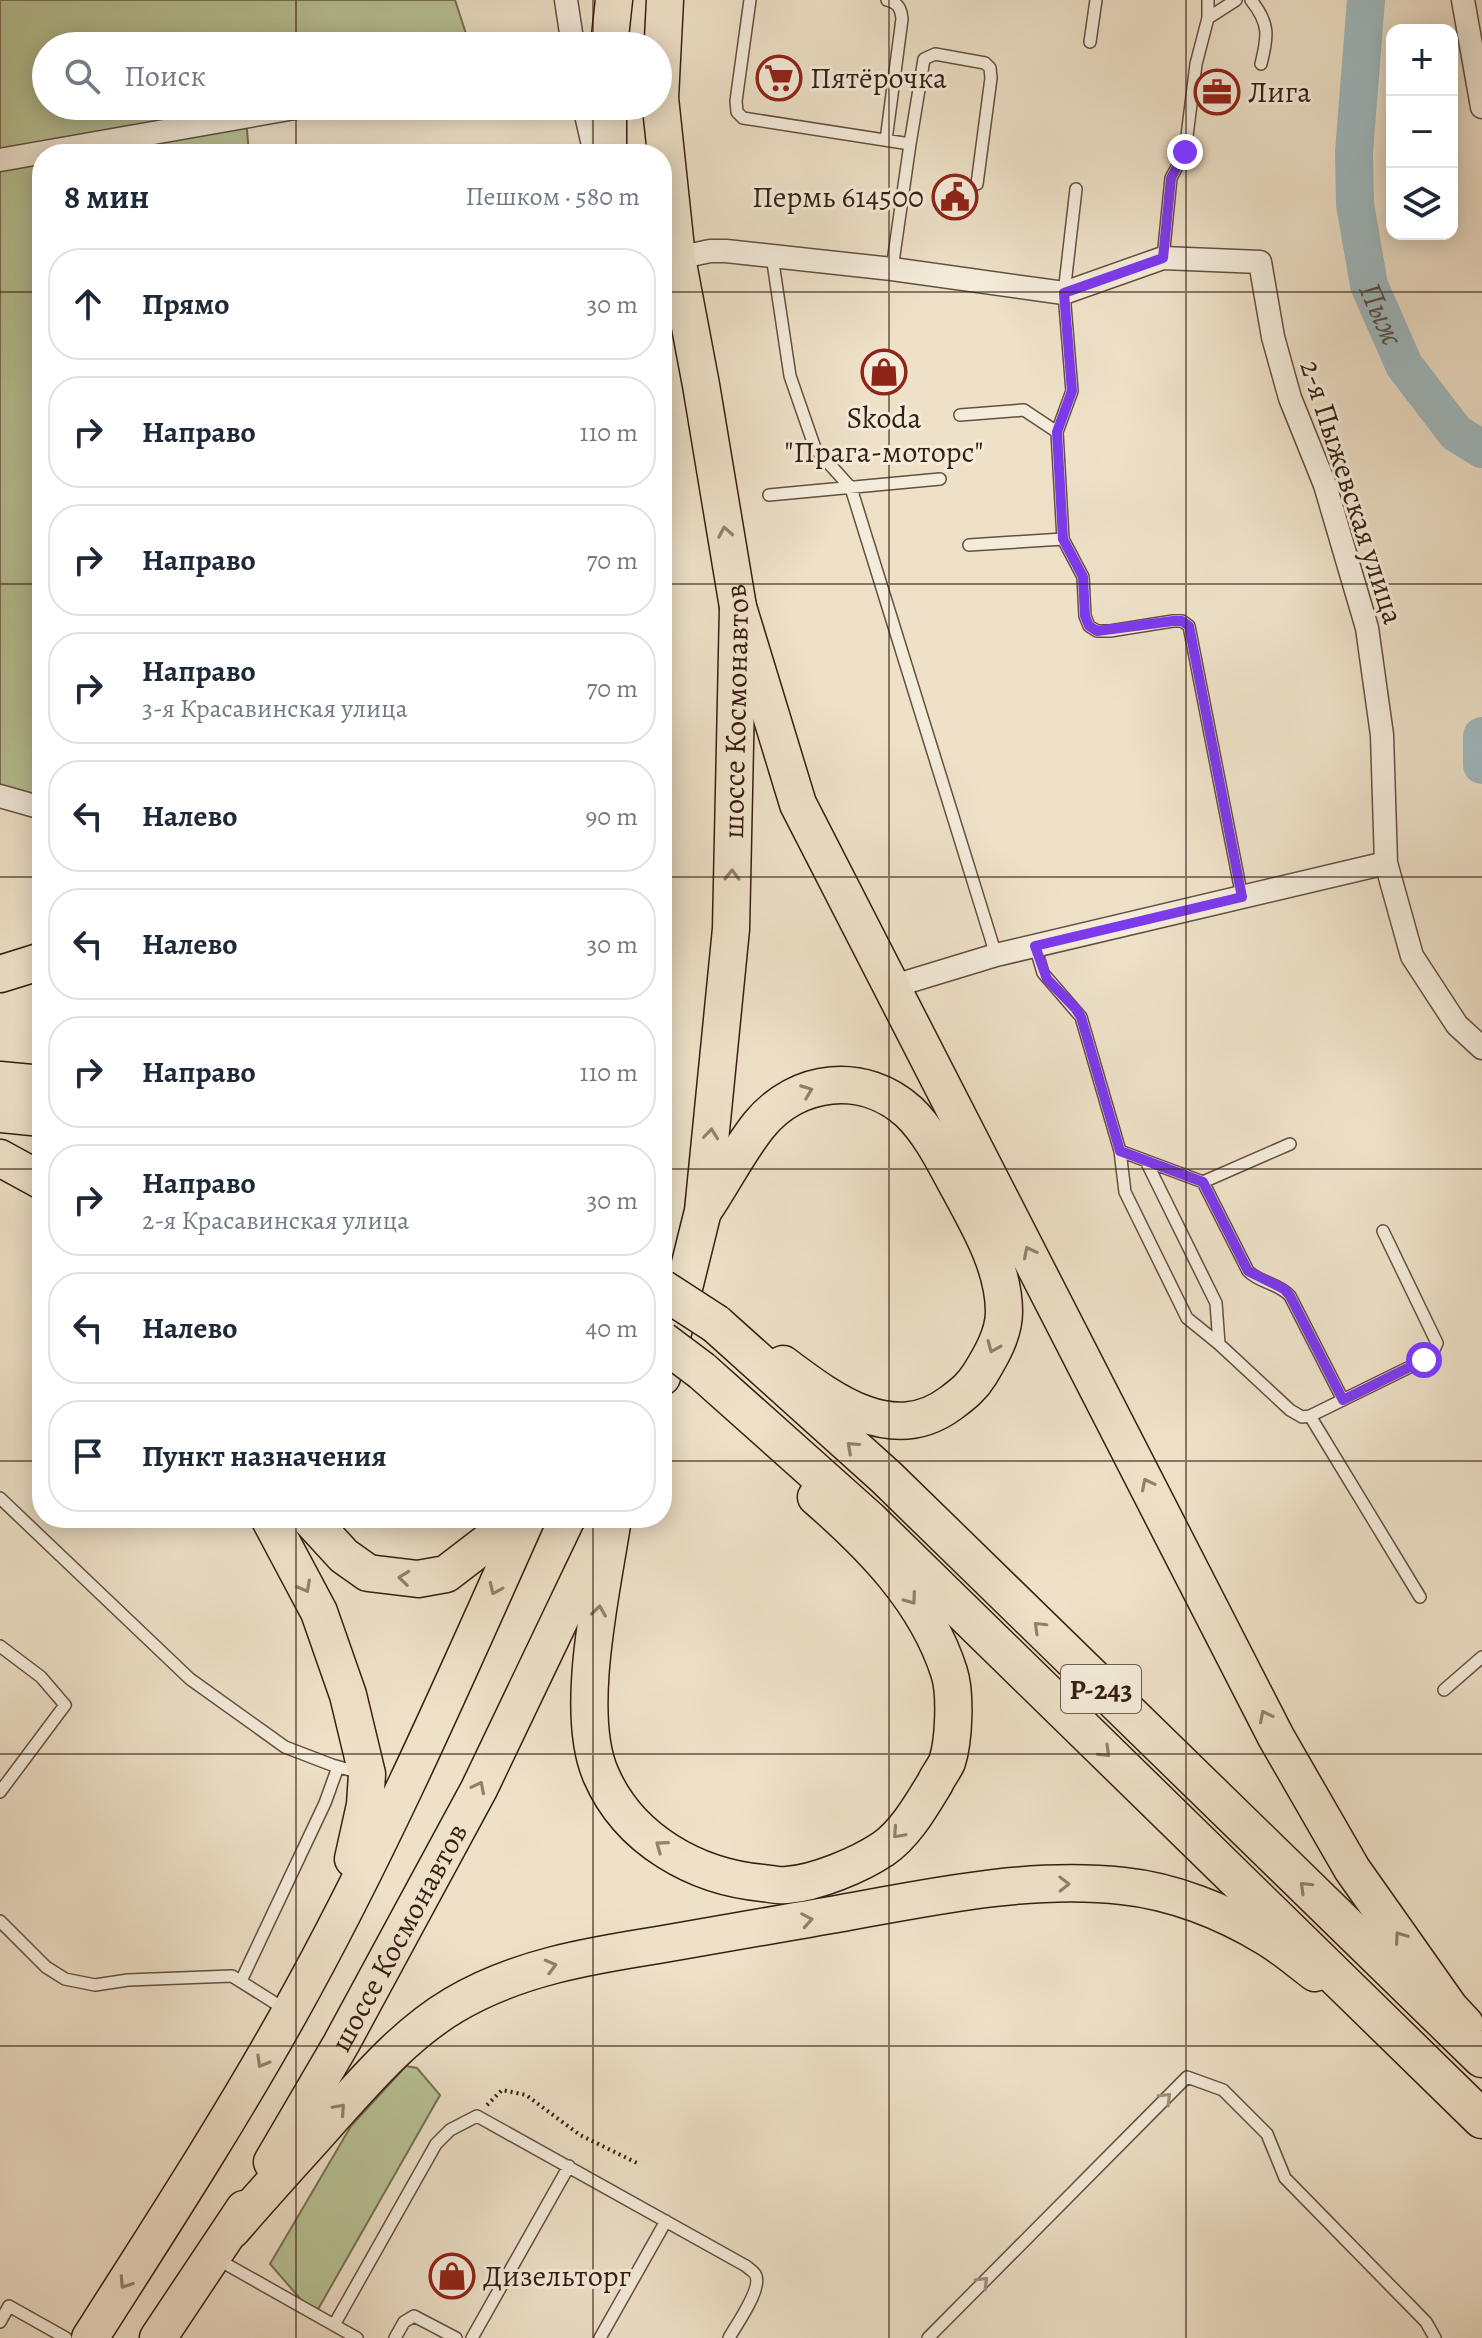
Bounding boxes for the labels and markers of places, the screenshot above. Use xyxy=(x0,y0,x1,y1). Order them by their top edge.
supermarket icon: Пятёрочка xyxy=(755,54,803,102)
place label: Пятёрочка xyxy=(810,58,947,98)
office icon: Лига xyxy=(1193,68,1241,116)
place label: Лига xyxy=(1248,72,1311,112)
public building icon: Пермь 614500 xyxy=(931,173,979,221)
place label: Пермь 614500 xyxy=(752,177,924,217)
shop icon: Skoda "Прага-моторс" xyxy=(860,348,908,396)
place label: Skoda "Прага-моторс" xyxy=(784,398,984,472)
shop icon: Дизельторг xyxy=(428,2252,476,2300)
place label: Дизельторг xyxy=(483,2256,632,2296)

